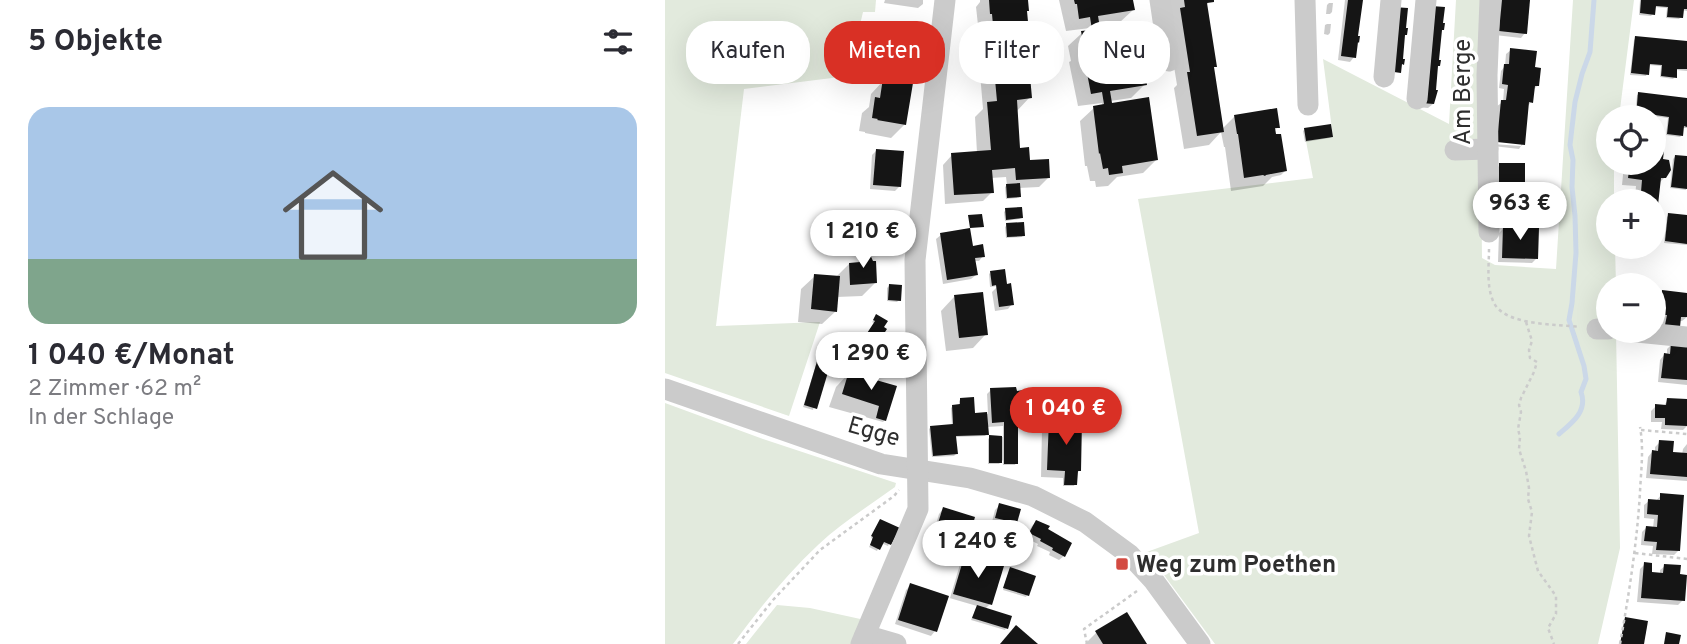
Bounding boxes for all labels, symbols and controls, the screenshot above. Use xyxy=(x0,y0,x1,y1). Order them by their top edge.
chip: Kaufen xyxy=(686,21,810,84)
chip: Mieten xyxy=(824,21,945,84)
chip: Filter xyxy=(959,21,1064,84)
chip: Neu xyxy=(1078,21,1170,84)
icon: filters xyxy=(599,23,637,61)
text: 5 Objekte xyxy=(28,24,163,61)
street label: Am Berge xyxy=(1449,39,1479,145)
map controls xyxy=(1596,105,1666,343)
button: locate xyxy=(1596,105,1666,175)
icon: home xyxy=(270,152,396,278)
pin: 963 € xyxy=(1471,182,1569,242)
button: + xyxy=(1596,189,1666,259)
text: 963 € xyxy=(1489,190,1551,219)
pin: 1 210 € xyxy=(798,210,928,270)
text: 1 210 € xyxy=(826,218,900,247)
button: − xyxy=(1596,273,1666,343)
pin: 1 290 € xyxy=(806,332,936,392)
text: 1 040 €/Monat xyxy=(28,338,235,375)
text: 1 290 € xyxy=(832,340,910,369)
text: 2 Zimmer · 62 m² xyxy=(28,375,201,404)
pin: 1 040 € xyxy=(1001,388,1131,447)
text: 1 040 € xyxy=(1026,395,1106,424)
text: In der Schlage xyxy=(28,404,174,433)
street label: Egge xyxy=(844,411,903,455)
pin: 1 240 € xyxy=(913,520,1043,580)
text: 1 240 € xyxy=(938,528,1018,557)
place label: Weg zum Poethen xyxy=(1136,551,1336,581)
marker: Weg zum Poethen xyxy=(1114,556,1130,572)

